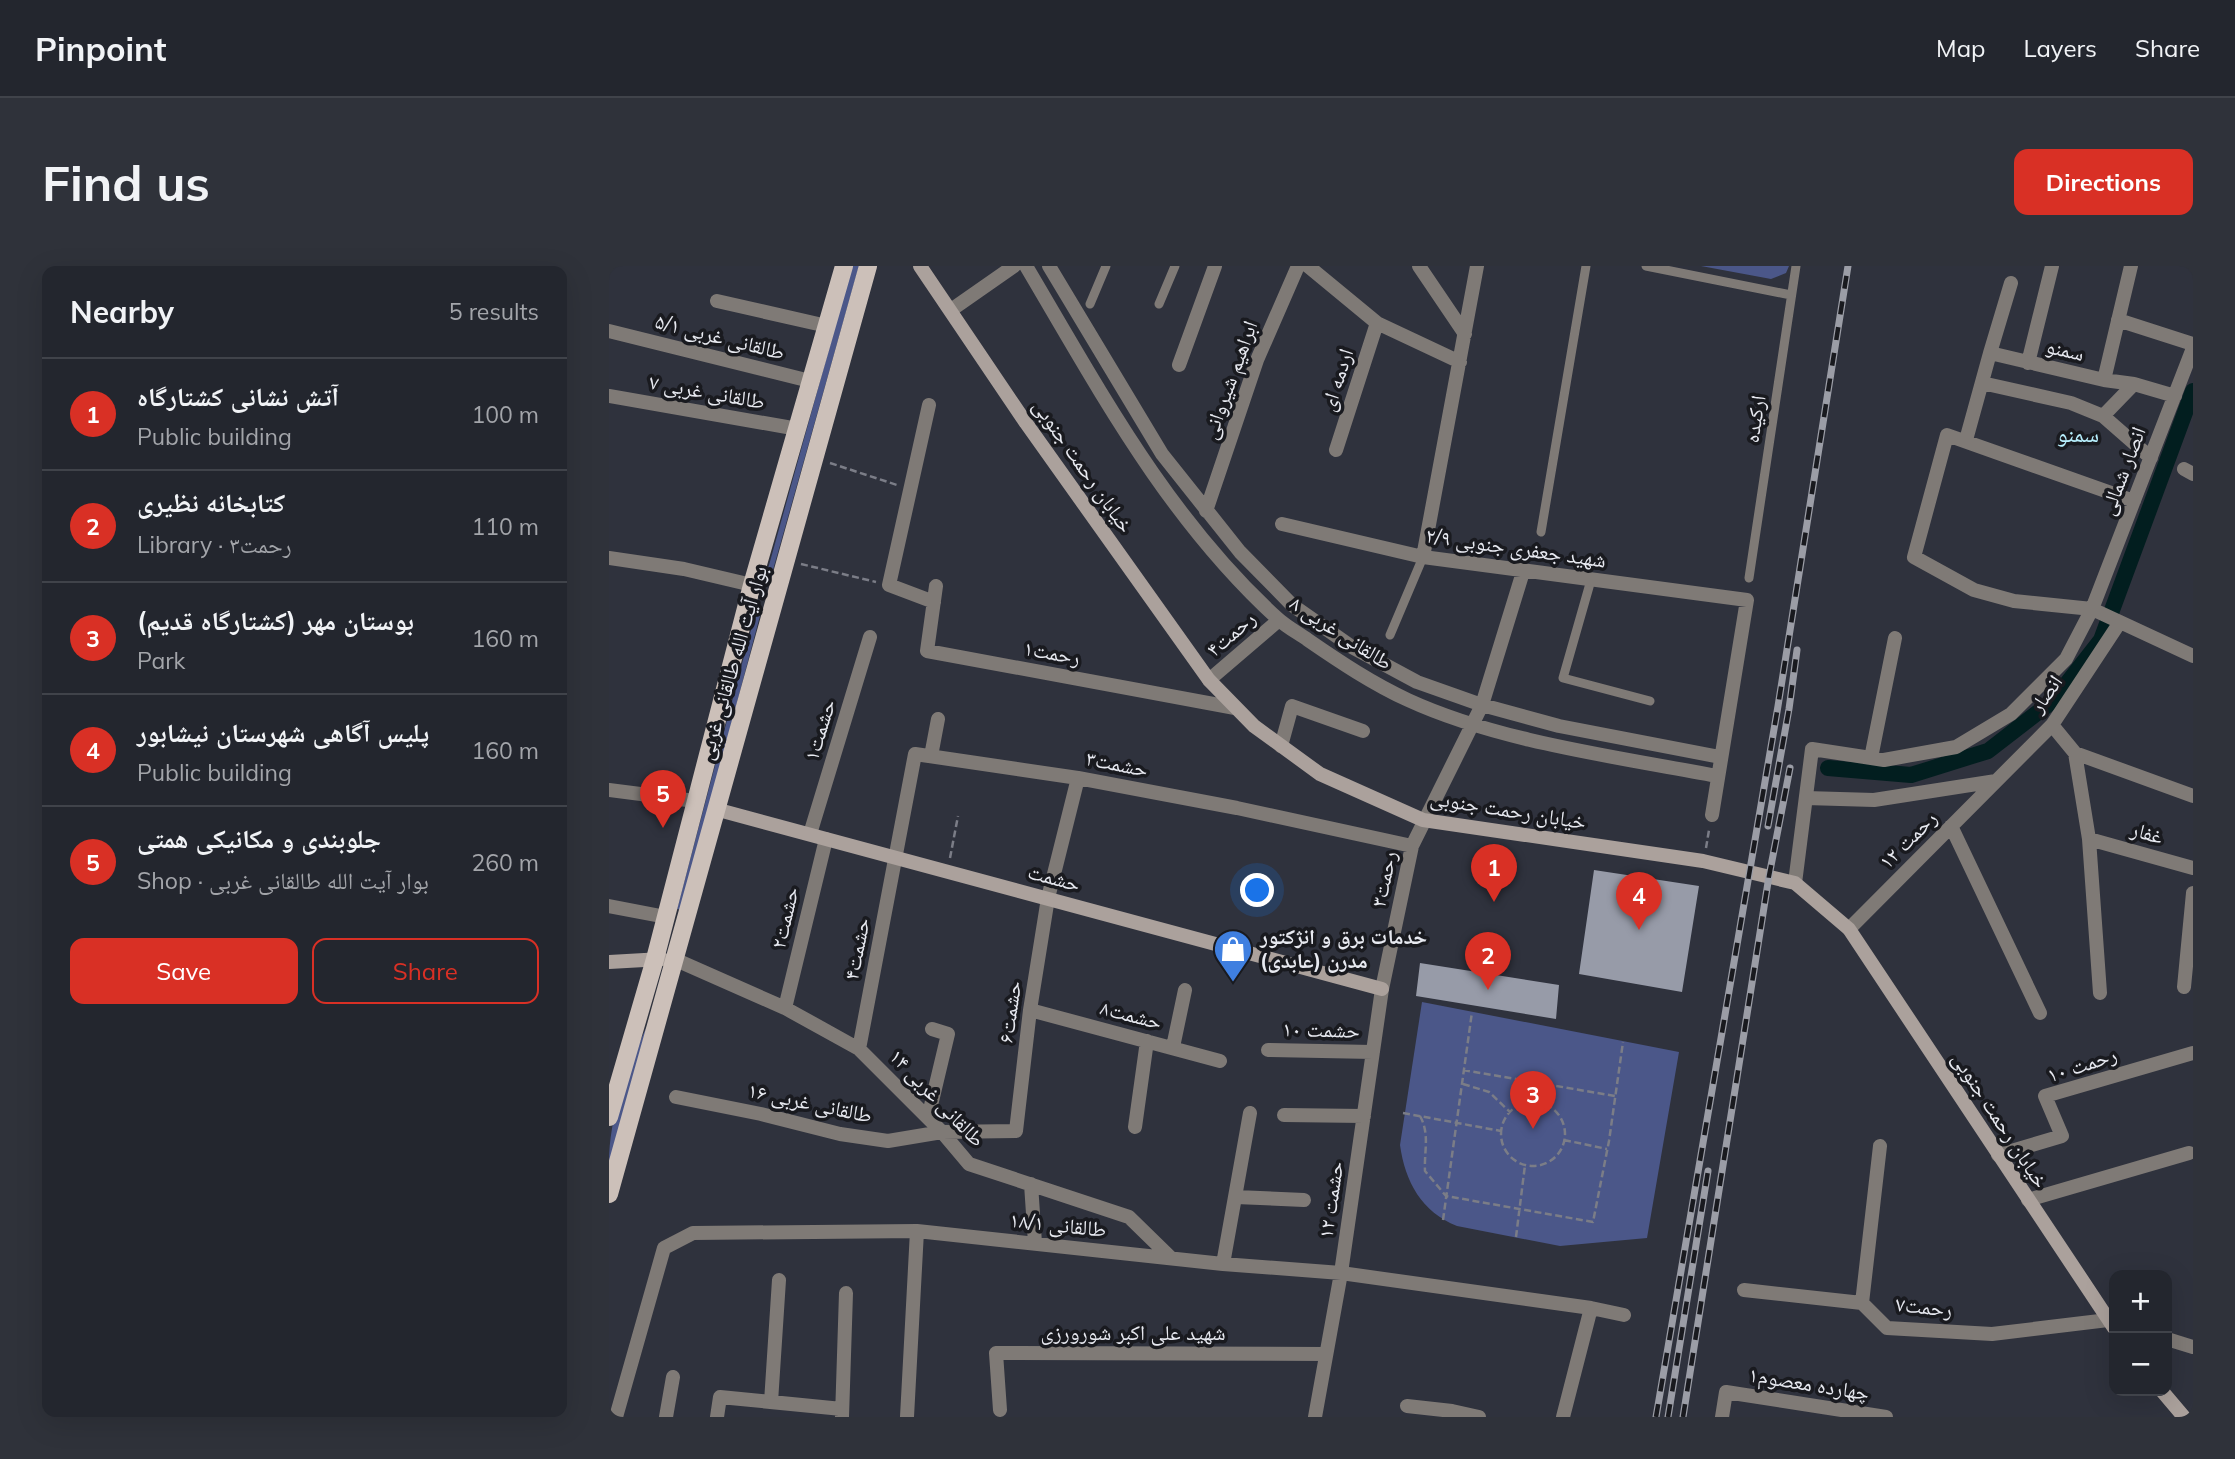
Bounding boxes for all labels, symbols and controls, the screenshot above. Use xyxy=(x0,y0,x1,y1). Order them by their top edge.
text: Pinpoint xyxy=(35,28,167,69)
text: Map xyxy=(1936,33,1985,63)
text: Layers xyxy=(2023,33,2097,63)
text: Share xyxy=(2135,33,2200,63)
button: Directions xyxy=(2014,149,2193,215)
text: Find us xyxy=(42,152,210,213)
text: Nearby xyxy=(70,293,174,331)
text: 5 results xyxy=(449,297,539,326)
street label: طالقانی غربی ۵/۱ xyxy=(653,307,788,366)
street label: ابراهیم شیروانی xyxy=(1196,317,1264,443)
street label: سمنو xyxy=(2044,332,2087,366)
street label: اردمه ای xyxy=(1314,345,1358,414)
street label: طالقانی غربی ۷ xyxy=(647,368,767,415)
text: آتش نشانی کشتارگاه xyxy=(137,380,339,413)
street label: ارکیده xyxy=(1737,393,1771,445)
street label: خیابان رحمت جنوبی xyxy=(1027,394,1140,538)
text: 1 xyxy=(86,400,100,429)
text: 100 m xyxy=(471,400,539,429)
district label: سمنو xyxy=(2057,419,2099,448)
text: Public building xyxy=(137,422,292,451)
street label: انصار شمالی xyxy=(2093,423,2152,519)
text: کتابخانه نظیری xyxy=(137,486,285,519)
text: 2 xyxy=(86,512,100,541)
text: 110 m xyxy=(471,512,539,541)
street label: شهید جعفری جنوبی ۲/۹ xyxy=(1424,521,1608,574)
text: Library · رحمت۳ xyxy=(137,530,292,559)
street label: بوار آیت الله طالقانی غربی xyxy=(692,563,773,763)
street label: طالقانی غربی ۸ xyxy=(1285,589,1398,676)
text: (بوستان مهر (کشتارگاه قدیم xyxy=(137,604,414,637)
street label: رحمت۴ xyxy=(1200,605,1260,662)
text: 3 xyxy=(86,624,100,653)
text: 160 m xyxy=(471,624,539,653)
street label: رحمت۱ xyxy=(1022,634,1082,670)
text: Park xyxy=(137,646,185,675)
street label: انصار xyxy=(2022,669,2067,718)
street label: حشمت۱ xyxy=(797,696,841,763)
text: پلیس آگاهی شهرستان نیشابور xyxy=(137,716,429,749)
text: 4 xyxy=(86,736,100,765)
text: 160 m xyxy=(471,736,539,765)
street label: حشمت۳ xyxy=(1084,744,1150,782)
text: Public building xyxy=(137,758,292,787)
pin: 5 xyxy=(640,770,686,828)
street label: خیابان رحمت جنوبی xyxy=(1428,784,1588,835)
street label: رحمت ۱۲ xyxy=(1873,805,1942,874)
street label: غفار xyxy=(2127,815,2167,849)
text: جلوبندی و مکانیکی همتی xyxy=(137,822,381,855)
pin: 1 xyxy=(1471,844,1517,902)
text: 5 xyxy=(86,848,100,877)
text: 260 m xyxy=(471,848,539,877)
street label: رحمت۳ xyxy=(1364,848,1402,909)
street label: حشمت xyxy=(1025,858,1083,896)
text: Shop · بوار آیت الله طالقانی غربی xyxy=(137,866,429,895)
pin: 4 xyxy=(1616,872,1662,930)
your location xyxy=(1240,873,1274,907)
street label: حشمت۲ xyxy=(764,884,804,951)
street label: حشمت۴ xyxy=(837,916,875,982)
place label: خدمات برق و انژکتور مدرن (عابدی) xyxy=(1259,923,1427,973)
shop icon: خدمات برق و انژکتور مدرن (عابدی) xyxy=(1212,928,1254,983)
pin: 2 xyxy=(1465,932,1511,990)
button: Save xyxy=(70,938,298,1004)
button: Share xyxy=(312,938,539,1004)
street label: حشمت۶ xyxy=(992,979,1026,1045)
street label: حشمت۸ xyxy=(1098,994,1165,1034)
street label: حشمت ۱۰ xyxy=(1282,1015,1360,1043)
street label: رحمت ۱۰ xyxy=(2044,1041,2120,1087)
street label: طالقانی غربی ۱۴ xyxy=(884,1043,991,1152)
street label: خیابان رحمت جنوبی xyxy=(1946,1046,2055,1193)
pin: 3 xyxy=(1510,1071,1556,1129)
street label: طالقانی غربی ۱۶ xyxy=(745,1076,875,1129)
street label: حشمت ۱۲ xyxy=(1312,1160,1348,1240)
street label: طالقانی ۱۸/۱ xyxy=(1008,1206,1108,1243)
map controls xyxy=(2109,1270,2172,1396)
button: + xyxy=(2109,1270,2172,1333)
street label: رحمت۷ xyxy=(1895,1290,1954,1322)
street label: شهید علی اکبر شورورزی xyxy=(1040,1319,1226,1346)
button: − xyxy=(2109,1333,2172,1396)
street label: چهارده معصوم۱ xyxy=(1747,1361,1871,1407)

